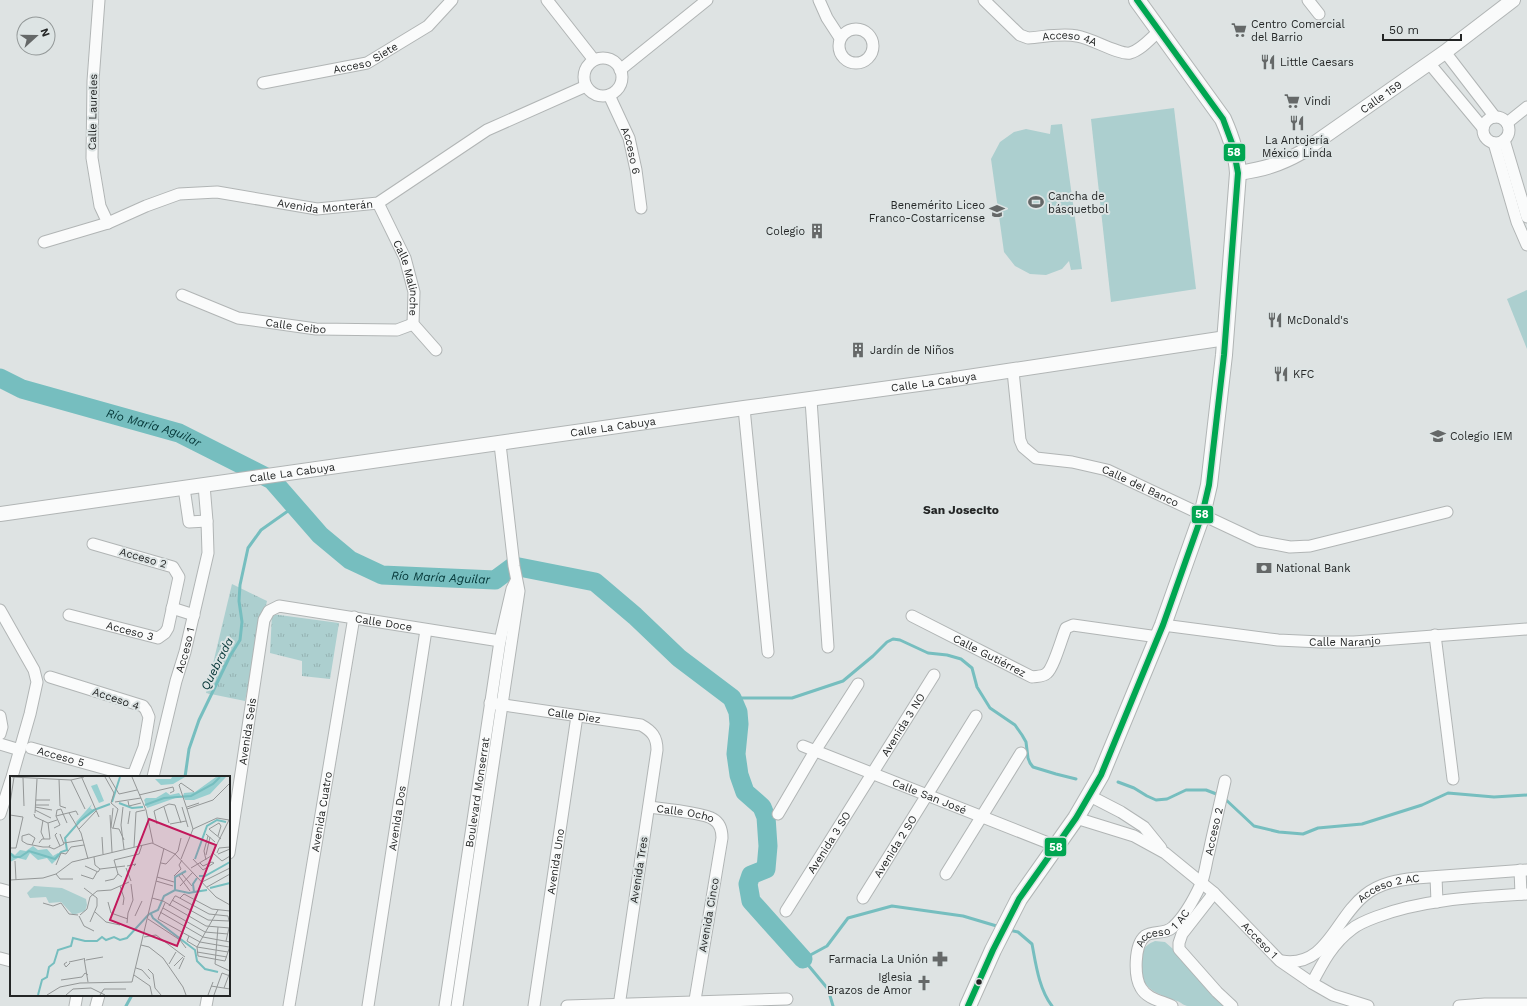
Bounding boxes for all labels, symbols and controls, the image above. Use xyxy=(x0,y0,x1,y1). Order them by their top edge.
north arrow xyxy=(16,16,56,56)
scale bar xyxy=(1383,16,1461,42)
place label: Centro Comercial del Barrio xyxy=(1251,18,1345,44)
supermarket icon: Centro Comercial del Barrio xyxy=(1230,21,1248,39)
text: 50 m xyxy=(1389,23,1419,37)
text: N xyxy=(37,26,52,39)
street label: Acceso 4A xyxy=(1041,28,1099,49)
street label: Acceso Siete xyxy=(332,39,400,76)
restaurant icon: Little Caesars xyxy=(1259,53,1277,71)
place label: Little Caesars xyxy=(1280,56,1354,69)
street label: Calle Laureles xyxy=(86,74,100,150)
street label: Calle 159 xyxy=(1357,78,1404,116)
supermarket icon: Vindi xyxy=(1283,92,1301,110)
place label: Vindi xyxy=(1304,95,1331,108)
restaurant icon: La Antojería México Linda xyxy=(1288,114,1306,132)
street label: Acceso 6 xyxy=(618,125,643,175)
place label: La Antojería México Linda xyxy=(1262,134,1332,160)
line badge: 58 xyxy=(1223,143,1246,162)
text: 58 xyxy=(1227,146,1241,159)
place label: Cancha de básquetbol xyxy=(1048,190,1109,216)
sports icon: Cancha de básquetbol xyxy=(1027,193,1045,211)
street label: Avenida Monterán xyxy=(276,196,374,216)
place label: Benemérito Liceo Franco-Costarricense xyxy=(869,199,985,225)
school or university icon: Benemérito Liceo Franco-Costarricense xyxy=(988,202,1006,220)
building icon: Colegio xyxy=(808,222,826,240)
place label: Colegio xyxy=(766,225,805,238)
street label: Calle Malinche xyxy=(391,238,421,316)
restaurant icon: McDonald's xyxy=(1266,311,1284,329)
place label: McDonald's xyxy=(1287,314,1349,327)
street label: Calle Ceibo xyxy=(265,315,326,336)
building icon: Jardín de Niños xyxy=(849,341,867,359)
place label: Jardín de Niños xyxy=(870,344,954,357)
restaurant icon: KFC xyxy=(1272,365,1290,383)
place label: KFC xyxy=(1293,368,1315,381)
street label: Calle La Cabuya xyxy=(890,369,977,394)
water label: Río María Aguilar xyxy=(105,406,205,451)
street label: Calle La Cabuya xyxy=(569,414,656,439)
school or university icon: Colegio IEM xyxy=(1429,427,1447,445)
place label: Colegio IEM xyxy=(1450,430,1513,443)
street label: Calle La Cabuya xyxy=(248,460,336,485)
street label: Calle del Banco xyxy=(1101,463,1181,509)
district label: San Josecito xyxy=(923,503,999,517)
line badge: 58 xyxy=(1191,505,1214,524)
text: 58 xyxy=(1195,508,1209,521)
street label: Acceso 2 xyxy=(118,545,168,571)
bank icon: National Bank xyxy=(1255,559,1273,577)
place label: National Bank xyxy=(1276,562,1350,575)
water label: Río María Aguilar xyxy=(391,568,492,587)
street label: Calle Doce xyxy=(354,612,413,634)
street label: Acceso 3 xyxy=(105,618,155,643)
street label: Acceso 1 xyxy=(173,626,197,674)
street label: Calle Gutiérrez xyxy=(951,631,1028,679)
street label: Calle Naranjo xyxy=(1309,634,1381,649)
water label: Quebrada xyxy=(198,635,236,693)
street label: Acceso 4 xyxy=(91,685,141,713)
street label: Avenida 3 NO xyxy=(878,691,927,759)
street label: Avenida Seis xyxy=(236,697,259,766)
street label: Calle Diez xyxy=(547,705,602,726)
street label: Boulevard Monserrat xyxy=(462,736,492,848)
street label: Acceso 5 xyxy=(36,744,86,769)
street label: Avenida Cuatro xyxy=(308,771,335,853)
street label: Calle San José xyxy=(890,775,969,817)
inset map xyxy=(10,776,230,996)
street label: Avenida Dos xyxy=(386,785,408,852)
street label: Calle Ocho xyxy=(656,802,717,825)
street label: Acceso 2 xyxy=(1202,806,1225,856)
street label: Avenida 3 SO xyxy=(805,809,853,876)
street label: Avenida 2 SO xyxy=(871,813,919,880)
street label: Avenida Uno xyxy=(544,828,567,895)
street label: Avenida Tres xyxy=(627,836,651,904)
line badge: 58 xyxy=(1044,837,1067,857)
text: 58 xyxy=(1049,841,1063,854)
street label: Acceso 2 AC xyxy=(1354,871,1421,905)
street label: Avenida Cinco xyxy=(696,877,722,953)
street label: Acceso 1 AC xyxy=(1133,906,1192,949)
street label: Acceso 1 xyxy=(1239,919,1280,961)
pharmacy icon: Farmacia La Unión xyxy=(931,950,949,968)
place label: Farmacia La Unión xyxy=(828,953,928,966)
place label: Iglesia Brazos de Amor xyxy=(827,971,913,997)
church icon: Iglesia Brazos de Amor xyxy=(915,974,933,992)
unlabelled marker xyxy=(974,977,984,987)

